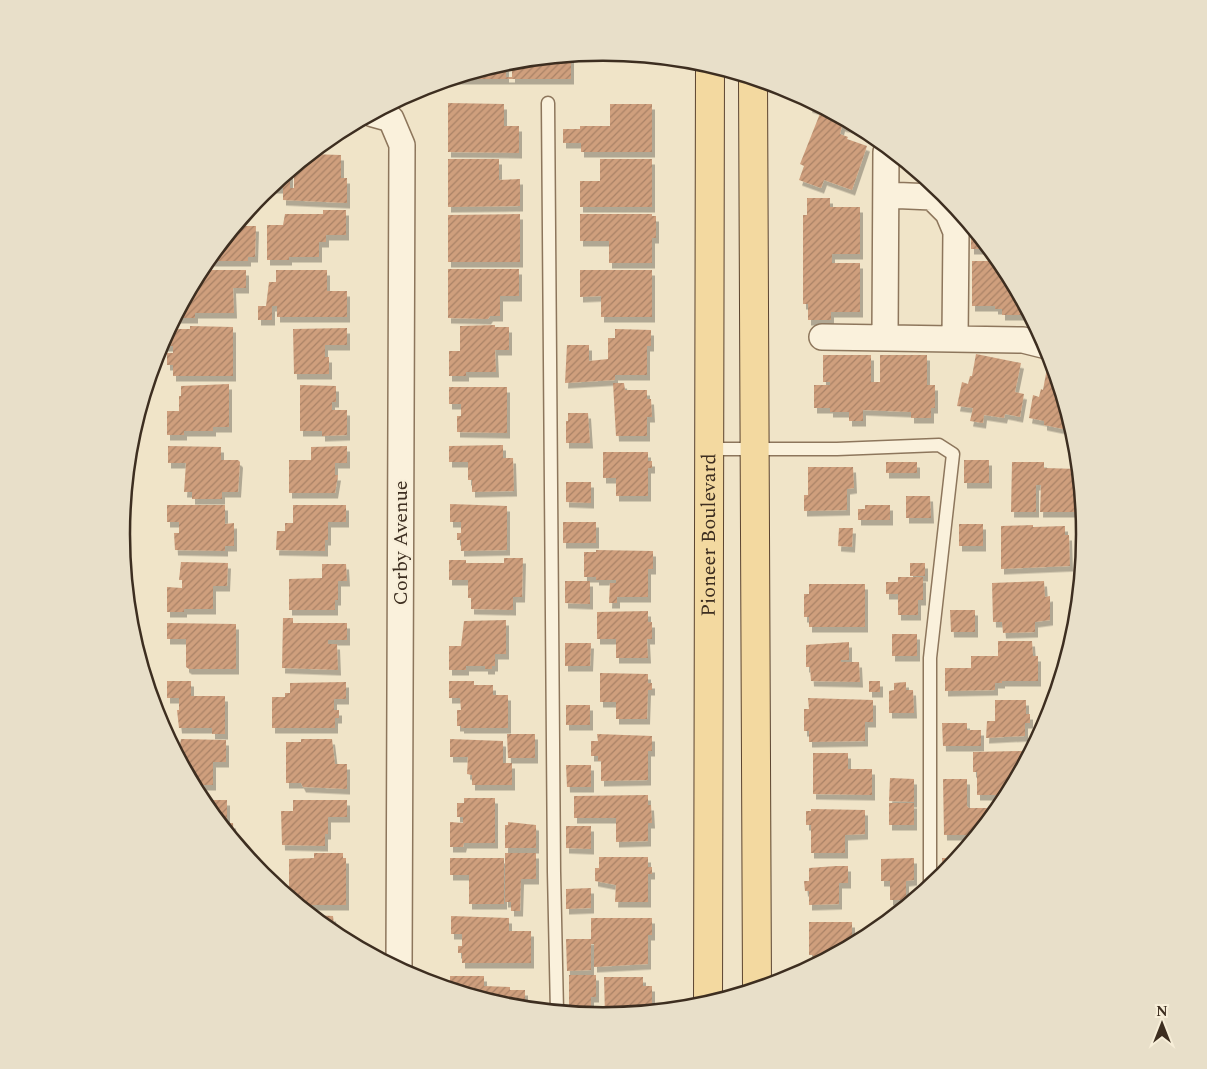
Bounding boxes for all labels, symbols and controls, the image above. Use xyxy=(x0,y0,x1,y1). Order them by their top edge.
street label: Pioneer Boulevard xyxy=(694,453,724,617)
street label: Corby Avenue xyxy=(386,480,416,606)
north arrow xyxy=(1137,999,1187,1049)
text: N xyxy=(1156,1001,1168,1022)

